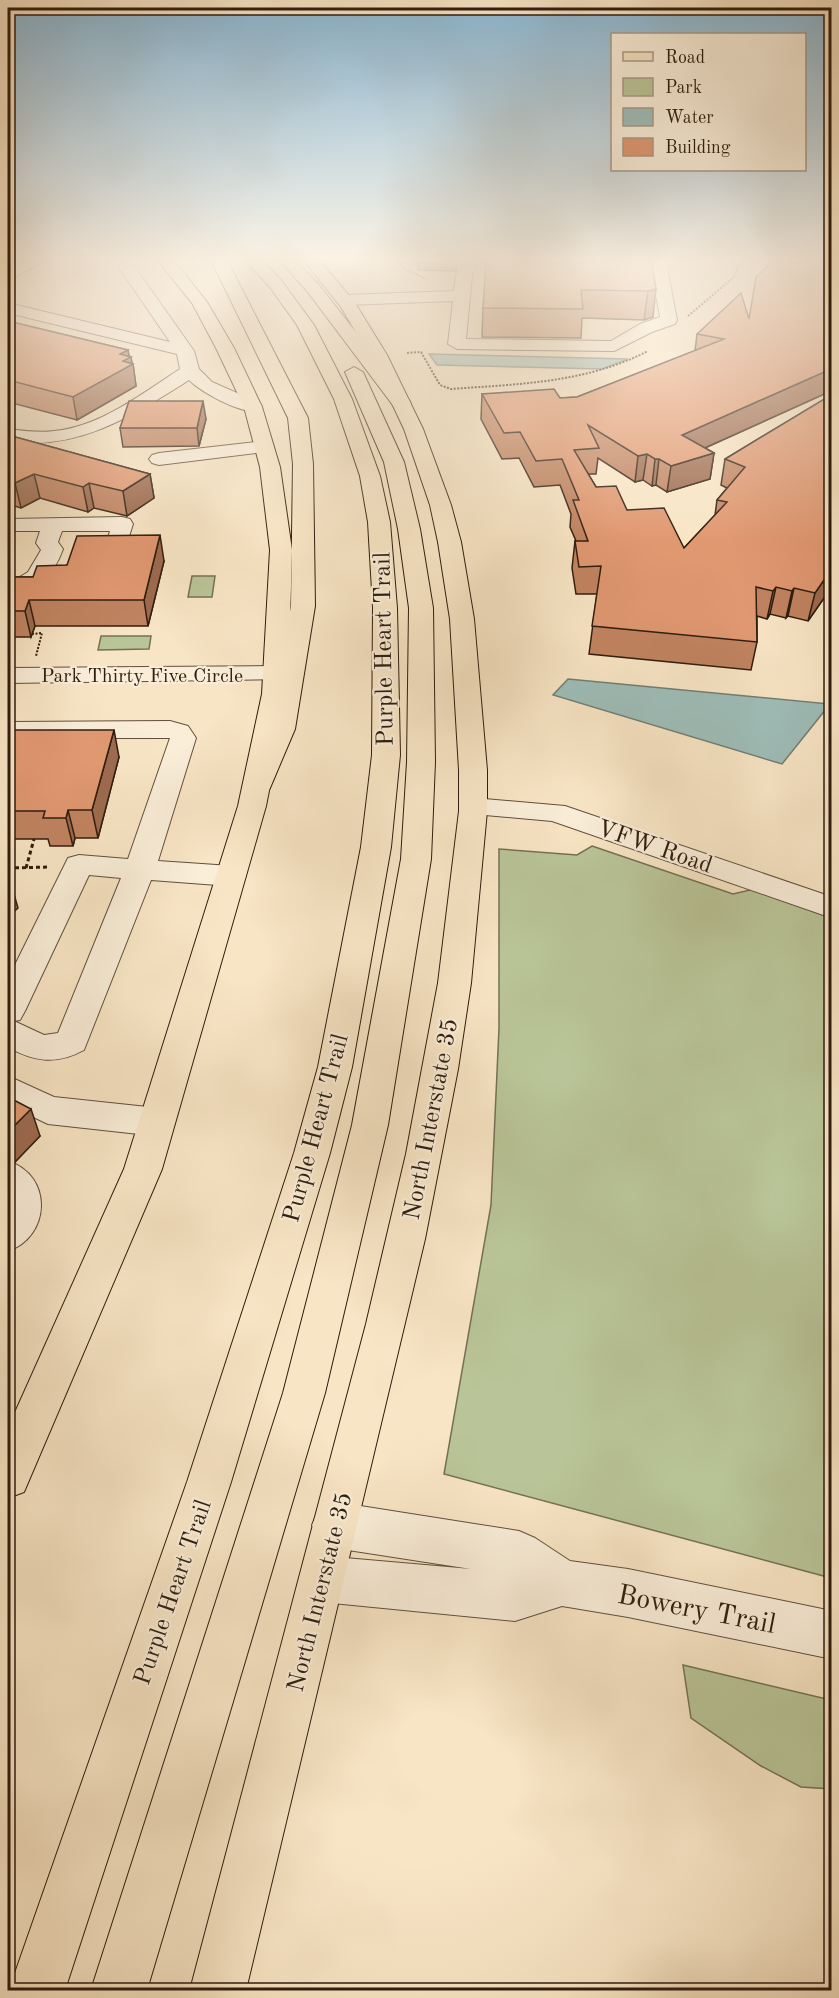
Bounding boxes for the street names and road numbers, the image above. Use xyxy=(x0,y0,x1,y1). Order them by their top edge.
street label: Purple Heart Trail xyxy=(371,552,399,746)
street label: Park Thirty Five Circle xyxy=(41,667,243,687)
street label: VFW Road xyxy=(593,817,715,879)
street label: North Interstate 35 xyxy=(401,1017,463,1222)
street label: Purple Heart Trail xyxy=(280,1032,354,1225)
street label: North Interstate 35 xyxy=(285,1490,357,1695)
street label: Purple Heart Trail xyxy=(131,1497,217,1688)
street label: Bowery Trail xyxy=(615,1582,778,1640)

